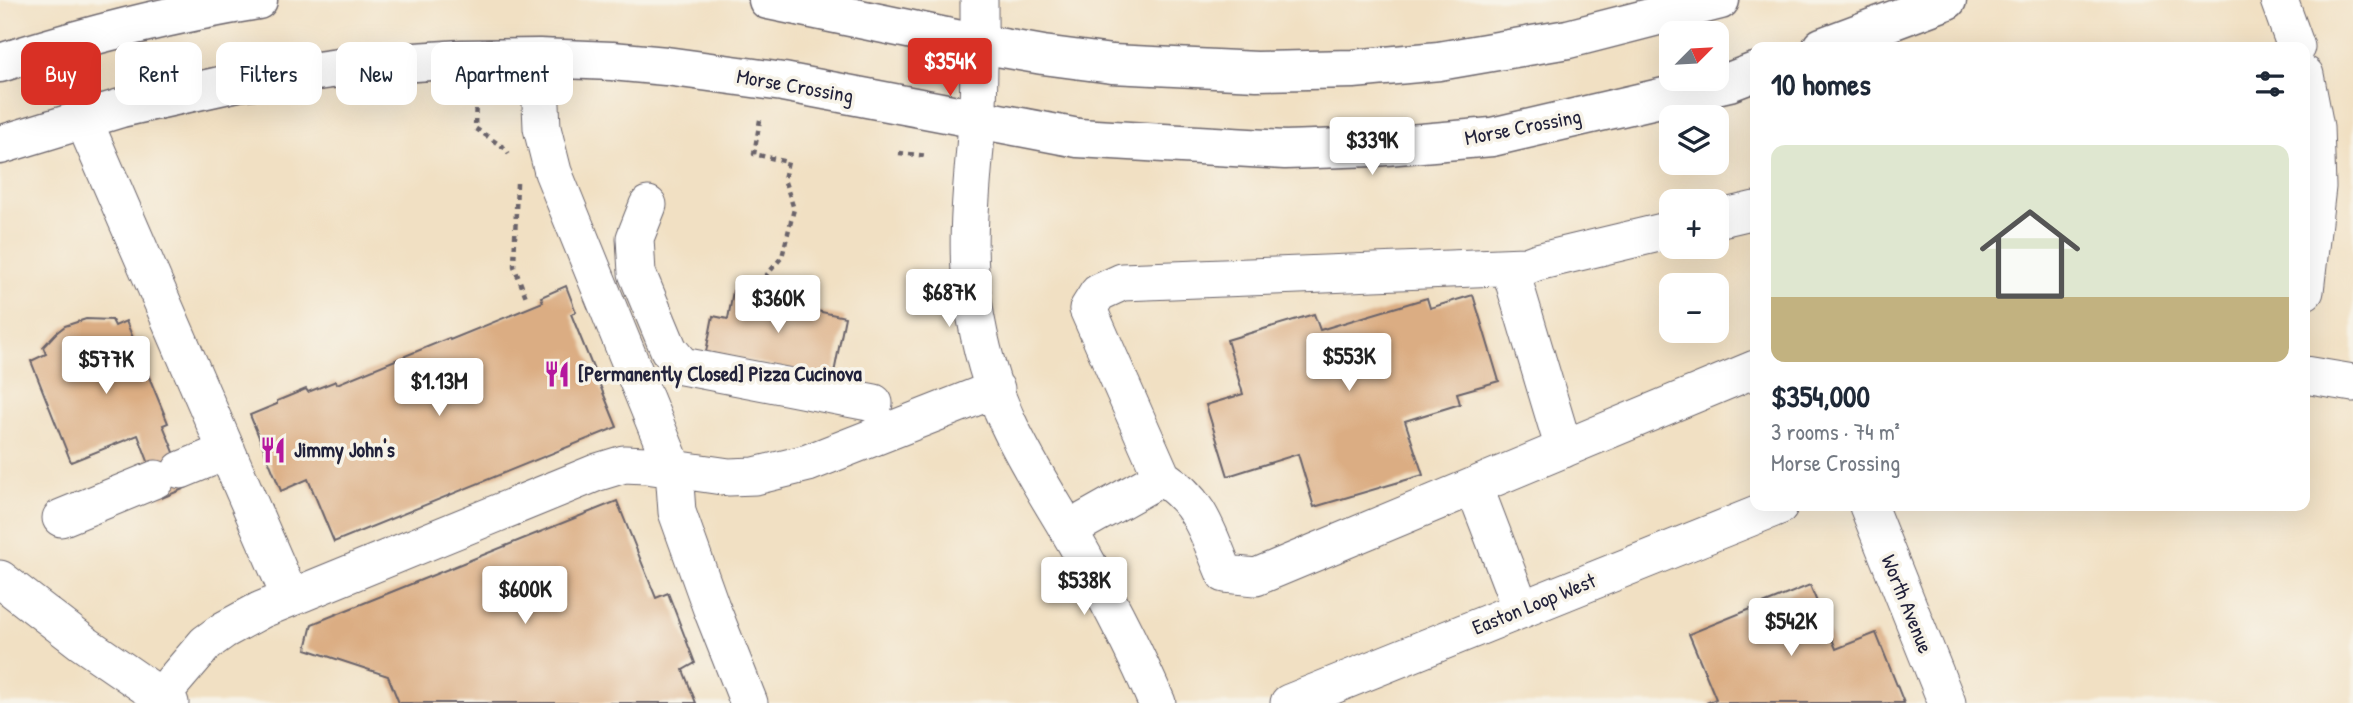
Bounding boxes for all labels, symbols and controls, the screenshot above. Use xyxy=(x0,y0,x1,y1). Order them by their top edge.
north arrow xyxy=(1659,21,1729,91)
map controls xyxy=(1659,21,1729,343)
pin: $354K xyxy=(901,38,999,98)
chip: Buy xyxy=(21,42,101,105)
chip: Rent xyxy=(115,42,202,105)
chip: Filters xyxy=(216,42,322,105)
chip: New xyxy=(336,42,417,105)
chip: Apartment xyxy=(431,42,573,105)
text: $354K xyxy=(924,45,976,76)
street label: Morse Crossing xyxy=(734,61,856,110)
text: 10 homes xyxy=(1771,64,1871,104)
icon: filters xyxy=(2251,65,2289,103)
street label: Morse Crossing xyxy=(1462,101,1584,152)
button: layers xyxy=(1659,105,1729,175)
pin: $339K xyxy=(1323,118,1421,177)
text: $339K xyxy=(1346,124,1398,155)
button: + xyxy=(1659,189,1729,259)
icon: home xyxy=(1967,191,2093,317)
pin: $687K xyxy=(900,270,998,329)
button: − xyxy=(1659,273,1729,343)
pin: $360K xyxy=(729,276,827,335)
text: $687K xyxy=(922,276,976,307)
text: $360K xyxy=(751,282,805,313)
pin: $553K xyxy=(1300,334,1398,393)
pin: $577K xyxy=(57,336,155,396)
text: $553K xyxy=(1322,340,1376,371)
text: $577K xyxy=(78,343,134,374)
pin: $1.13M xyxy=(382,358,496,418)
restaurant icon: [Permanently Closed] Pizza Cucinova xyxy=(542,359,572,389)
place label: [Permanently Closed] Pizza Cucinova xyxy=(578,359,862,389)
text: $1.13M xyxy=(410,365,468,396)
text: $354,000 xyxy=(1771,376,1870,416)
text: 3 rooms · 74 m² xyxy=(1771,416,1900,447)
restaurant icon: Jimmy John's xyxy=(258,435,288,465)
place label: Jimmy John's xyxy=(294,435,395,465)
text: Morse Crossing xyxy=(1771,447,1900,478)
street label: Worth Avenue xyxy=(1875,550,1940,657)
pin: $538K xyxy=(1035,558,1133,617)
text: $538K xyxy=(1057,564,1111,595)
street label: Easton Loop West xyxy=(1468,565,1601,641)
pin: $600K xyxy=(476,566,574,626)
text: $600K xyxy=(498,573,552,604)
pin: $542K xyxy=(1742,598,1840,658)
text: $542K xyxy=(1765,605,1817,636)

